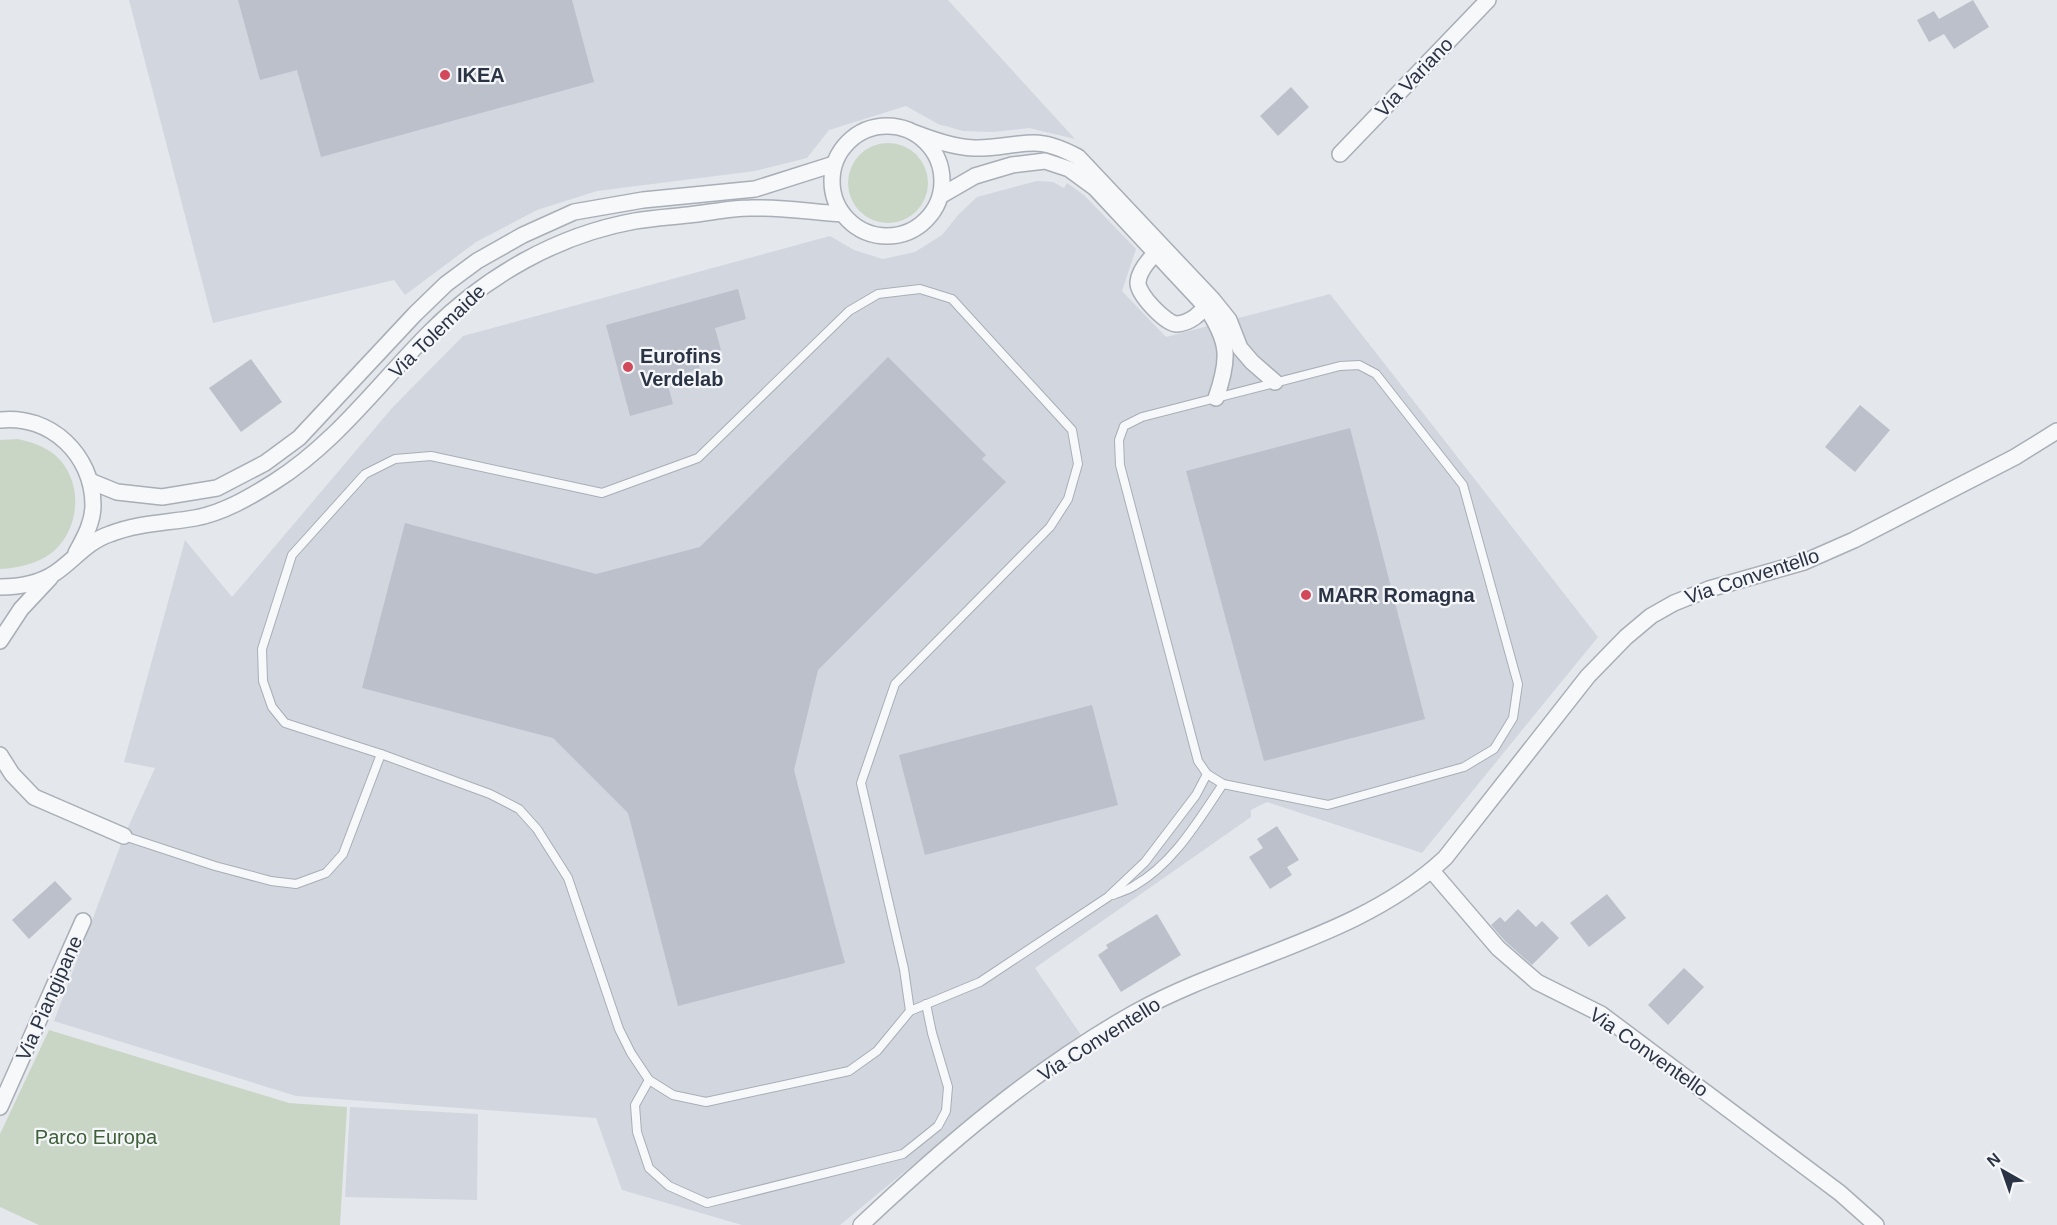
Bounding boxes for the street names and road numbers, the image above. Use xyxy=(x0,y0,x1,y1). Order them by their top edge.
street label: Via Variano xyxy=(1371,33,1457,121)
street label: Via Tolemaide xyxy=(384,280,490,382)
street label: Via Conventello xyxy=(1682,544,1822,608)
street label: Via Piangipane xyxy=(12,932,86,1064)
street label: Via Conventello xyxy=(1034,993,1164,1085)
street label: Via Conventello xyxy=(1585,1003,1713,1101)

